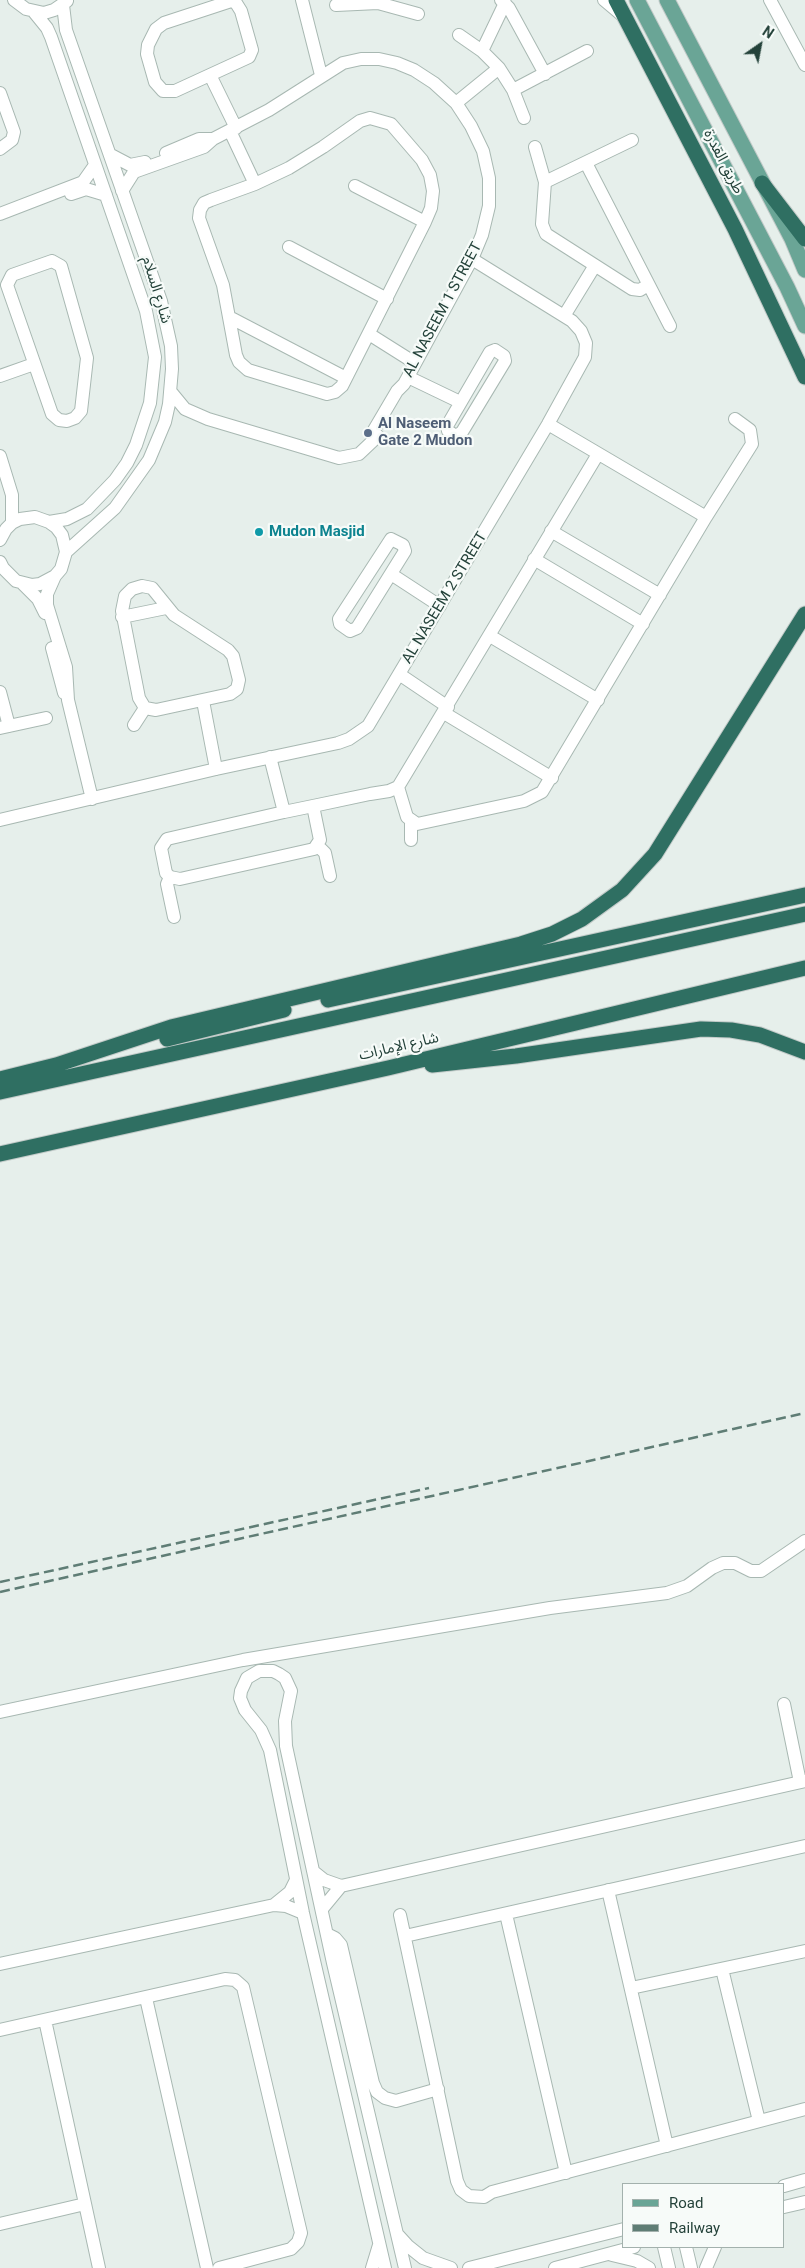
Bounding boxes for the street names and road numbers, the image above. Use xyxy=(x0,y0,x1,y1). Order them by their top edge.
street label: طريق القدرة xyxy=(699,127,747,197)
street label: AL NASEEM 1 STREET xyxy=(400,239,486,381)
street label: شارع السلام xyxy=(137,254,175,326)
street label: AL NASEEM 2 STREET xyxy=(399,529,491,667)
street label: شارع الإمارات xyxy=(357,1029,441,1065)

